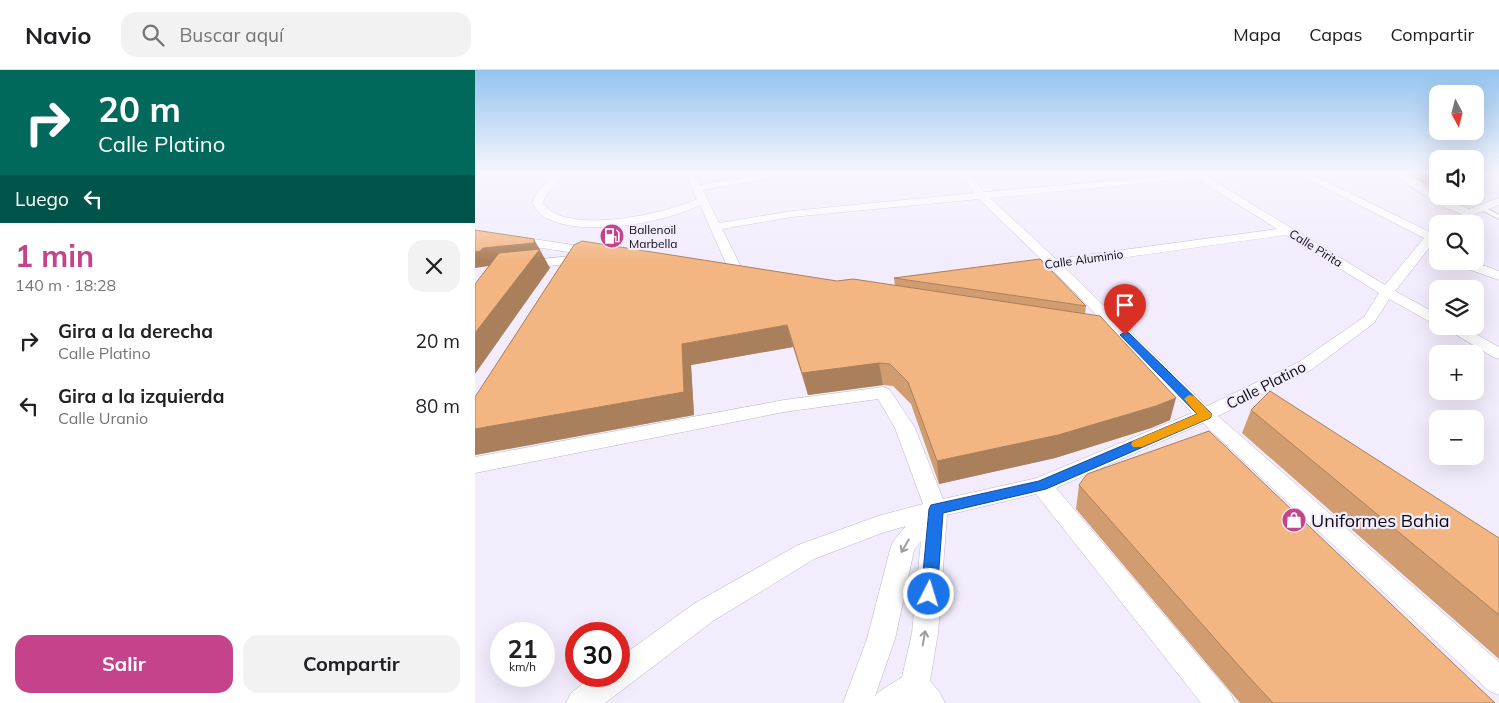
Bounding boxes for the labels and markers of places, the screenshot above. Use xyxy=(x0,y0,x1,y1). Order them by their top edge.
place label: Ballenoil Marbella xyxy=(629,222,678,251)
fuel station icon: Ballenoil Marbella xyxy=(599,223,625,249)
pin xyxy=(1104,284,1146,335)
shop icon: Uniformes Bahia xyxy=(1281,507,1307,533)
place label: Uniformes Bahia xyxy=(1311,509,1450,532)

